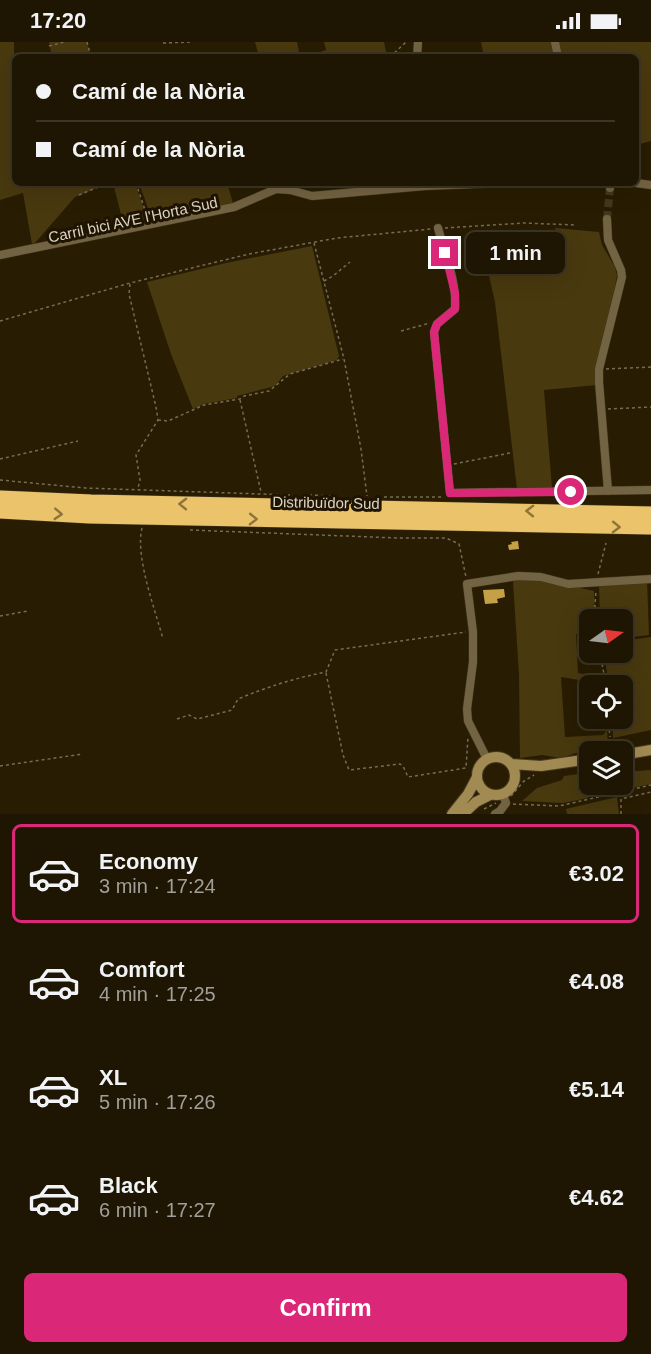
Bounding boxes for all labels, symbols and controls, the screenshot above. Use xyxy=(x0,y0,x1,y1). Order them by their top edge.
text: 17:20 xyxy=(30,8,86,33)
text: Camí de la Nòria xyxy=(72,79,244,104)
text: Camí de la Nòria xyxy=(72,137,244,162)
street label: Carril bici AVE l'Horta Sud xyxy=(47,193,219,246)
callout: 1 min xyxy=(466,232,565,274)
route end xyxy=(431,239,458,266)
text: 1 min xyxy=(489,242,542,264)
route start xyxy=(557,478,584,505)
street label: Distribuïdor Sud xyxy=(272,493,380,512)
one-way arrow xyxy=(178,498,187,510)
one-way arrow xyxy=(525,505,534,517)
one-way arrow xyxy=(54,508,63,521)
one-way arrow xyxy=(249,513,258,526)
one-way arrow xyxy=(611,520,620,533)
north arrow xyxy=(579,609,633,663)
map controls xyxy=(579,609,633,795)
button: locate xyxy=(579,675,633,729)
button: layers xyxy=(579,741,633,795)
icon: car xyxy=(27,847,81,901)
text: Economy xyxy=(99,849,198,874)
text: €3.02 xyxy=(569,861,624,886)
text: 3 min · 17:24 xyxy=(99,875,216,897)
icon: car xyxy=(27,955,81,1009)
text: Comfort xyxy=(99,957,185,982)
text: €4.08 xyxy=(569,969,624,994)
text: 4 min · 17:25 xyxy=(99,983,216,1005)
icon: car xyxy=(27,1063,81,1117)
text: XL xyxy=(99,1065,127,1090)
text: €5.14 xyxy=(569,1077,624,1102)
text: 5 min · 17:26 xyxy=(99,1091,216,1113)
icon: car xyxy=(27,1171,81,1225)
text: Black xyxy=(99,1173,158,1198)
text: €4.62 xyxy=(569,1185,624,1210)
text: 6 min · 17:27 xyxy=(99,1199,216,1221)
button: Confirm xyxy=(24,1273,627,1342)

